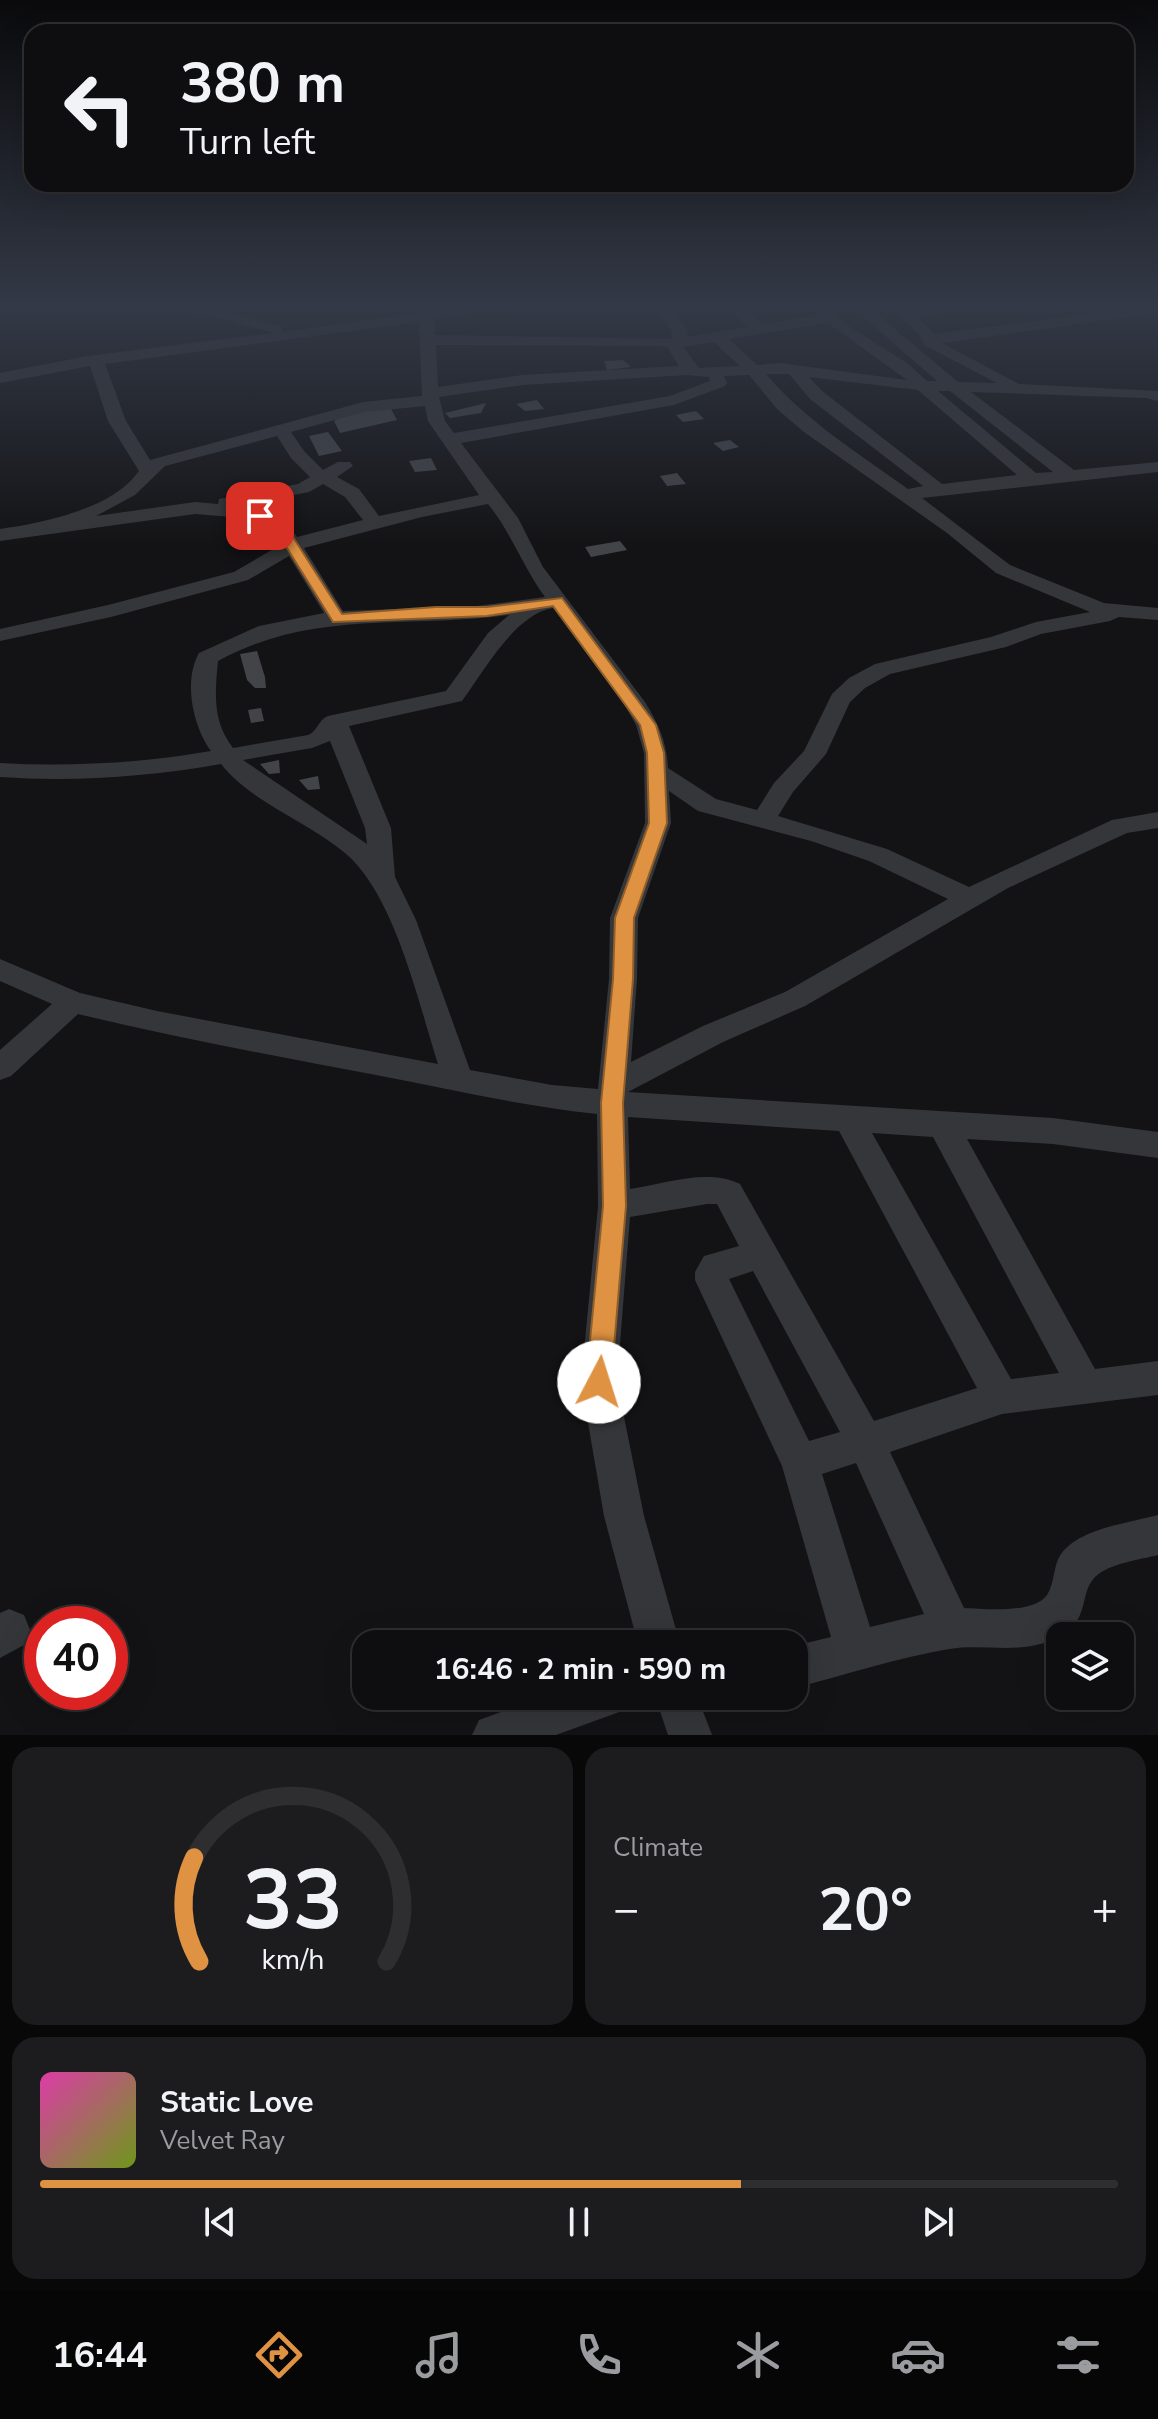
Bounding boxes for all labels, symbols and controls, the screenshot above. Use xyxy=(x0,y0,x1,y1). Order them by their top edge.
text: 380 m xyxy=(180,45,345,122)
icon: left xyxy=(48,56,152,160)
text: Turn left xyxy=(180,118,315,167)
pin xyxy=(226,482,294,550)
icon: arrive xyxy=(238,494,282,538)
position arrow xyxy=(557,1340,641,1424)
speed limit sign: 40 xyxy=(24,1606,128,1710)
map controls xyxy=(1046,1622,1134,1710)
button: layers xyxy=(1046,1622,1134,1710)
text: 16:46 · 2 min · 590 m xyxy=(434,1649,726,1690)
text: Climate xyxy=(613,1830,703,1865)
text: 33 xyxy=(243,1844,342,1957)
text: 20° xyxy=(818,1869,913,1951)
text: − xyxy=(613,1880,639,1940)
text: + xyxy=(1092,1880,1118,1940)
text: km/h xyxy=(261,1940,324,1979)
text: Static Love xyxy=(160,2082,314,2123)
text: Velvet Ray xyxy=(160,2123,285,2158)
icon: previous xyxy=(198,2200,242,2244)
icon: pause xyxy=(557,2200,601,2244)
icon: next xyxy=(916,2200,960,2244)
icon: directions xyxy=(251,2327,307,2383)
icon: music xyxy=(411,2327,467,2383)
icon: phone xyxy=(571,2327,627,2383)
icon: climate xyxy=(730,2327,786,2383)
icon: car xyxy=(890,2327,946,2383)
icon: filters xyxy=(1050,2327,1106,2383)
text: 16:44 xyxy=(52,2331,147,2380)

